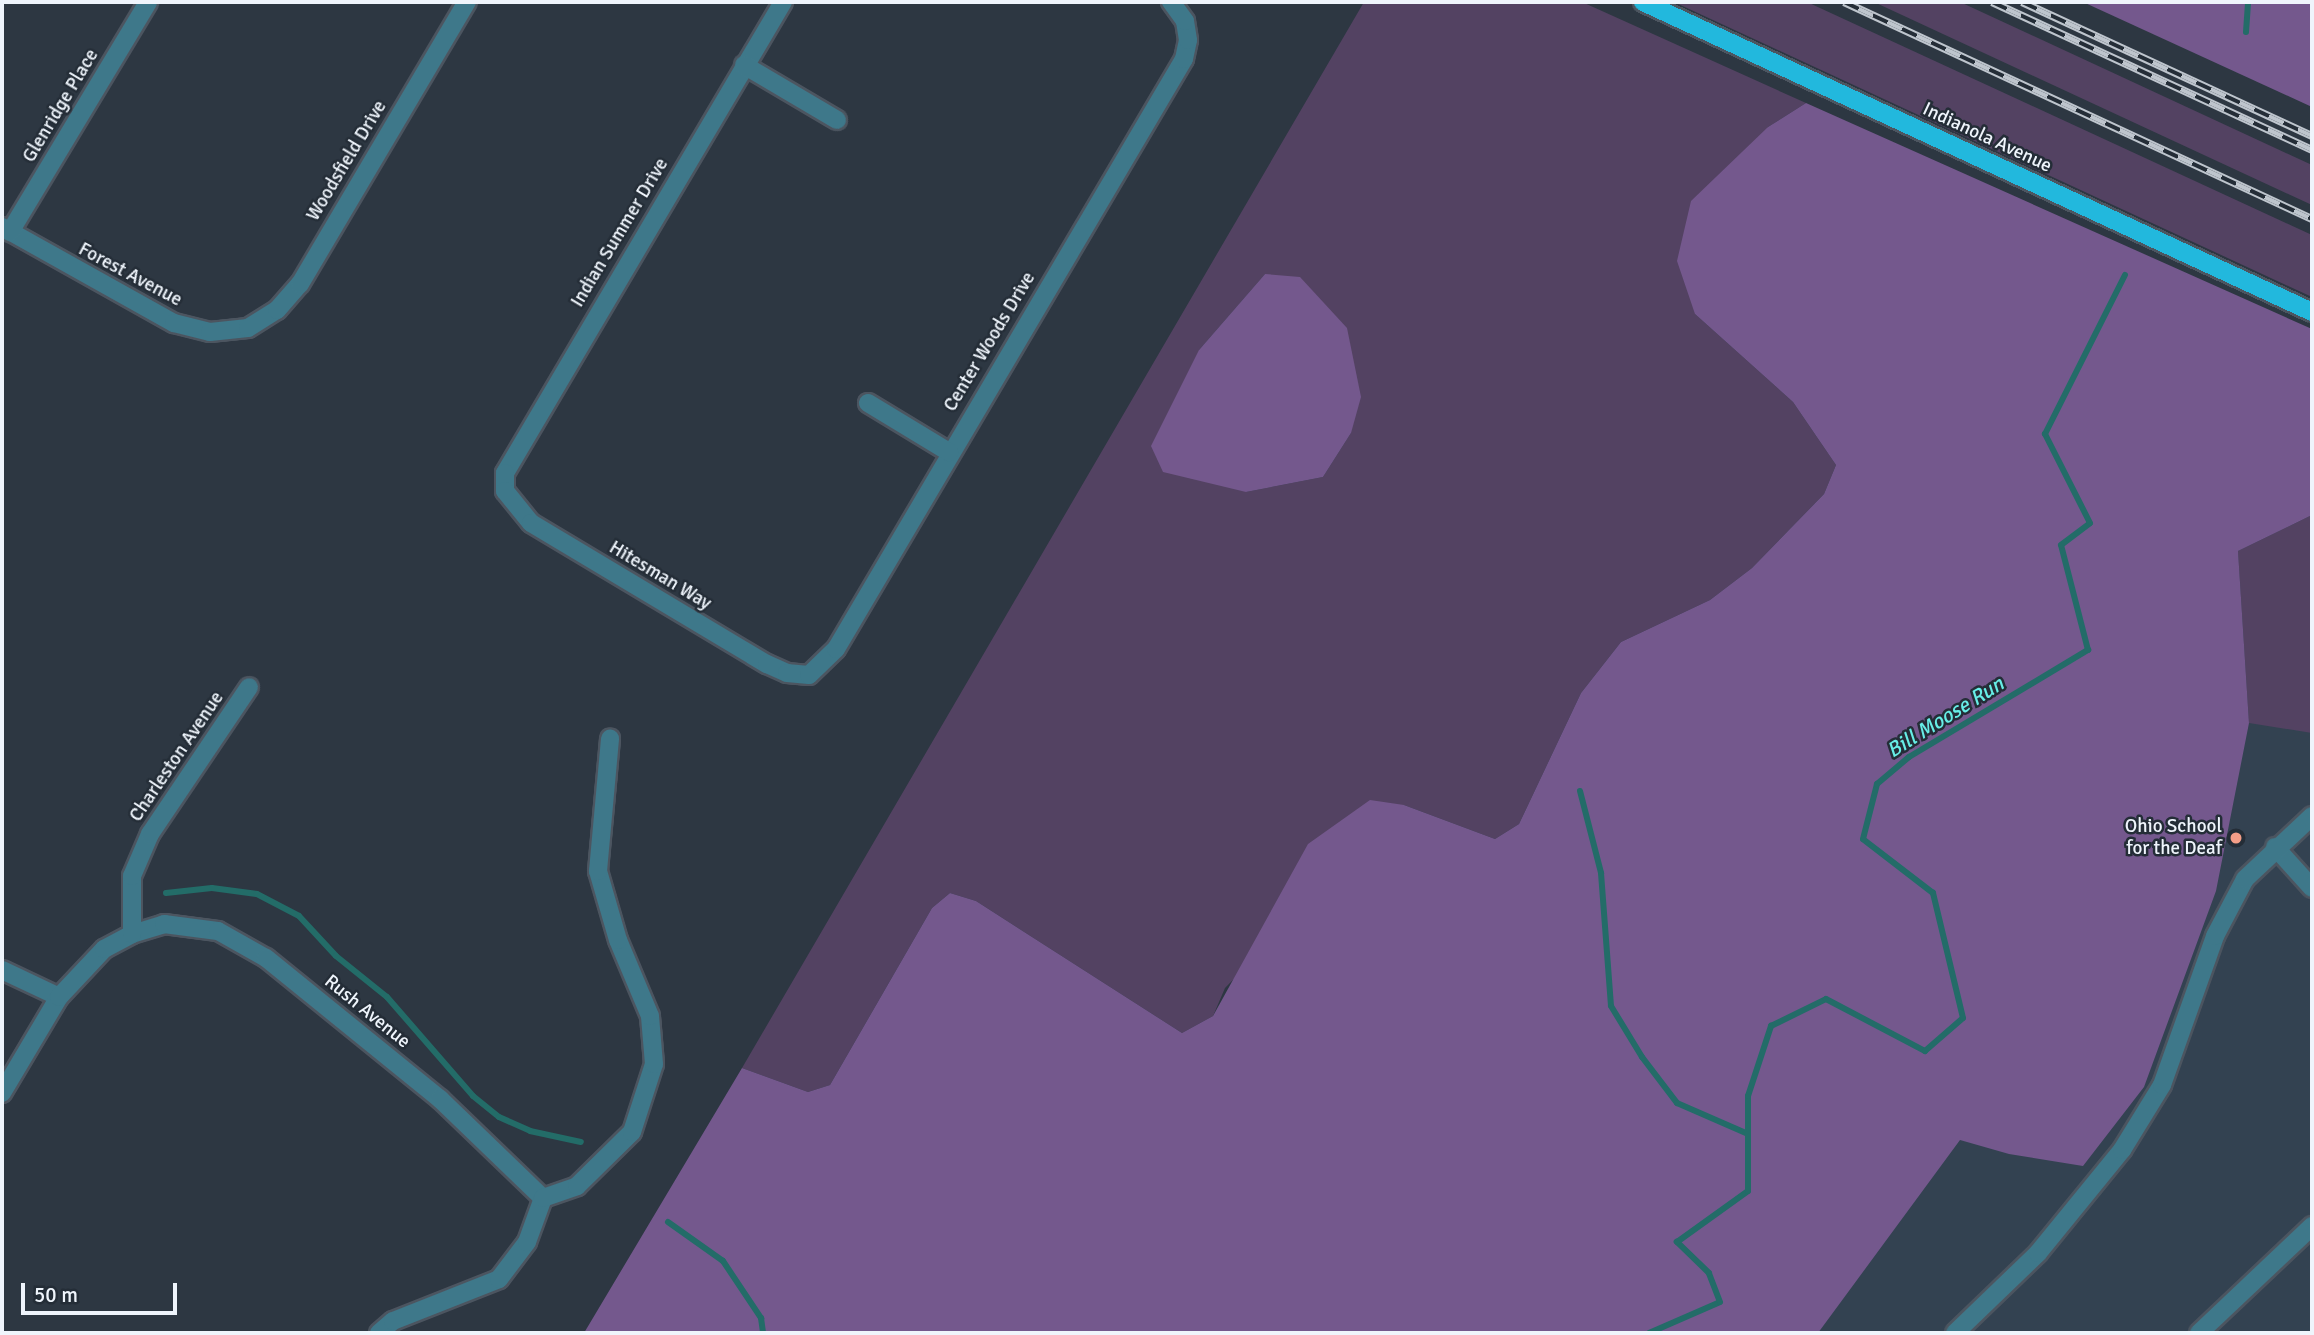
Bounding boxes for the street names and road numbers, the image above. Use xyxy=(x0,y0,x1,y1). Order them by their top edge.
street label: Glenridge Place xyxy=(18,45,104,167)
street label: Woodsfield Drive xyxy=(302,97,392,225)
street label: Indianola Avenue xyxy=(1919,98,2055,178)
street label: Indian Summer Drive xyxy=(567,154,673,312)
street label: Forest Avenue xyxy=(74,238,186,312)
street label: Center Woods Drive xyxy=(939,268,1041,416)
street label: Hitesman Way xyxy=(605,537,715,615)
street label: Charleston Avenue xyxy=(125,688,229,826)
street label: Rush Avenue xyxy=(320,971,414,1053)

